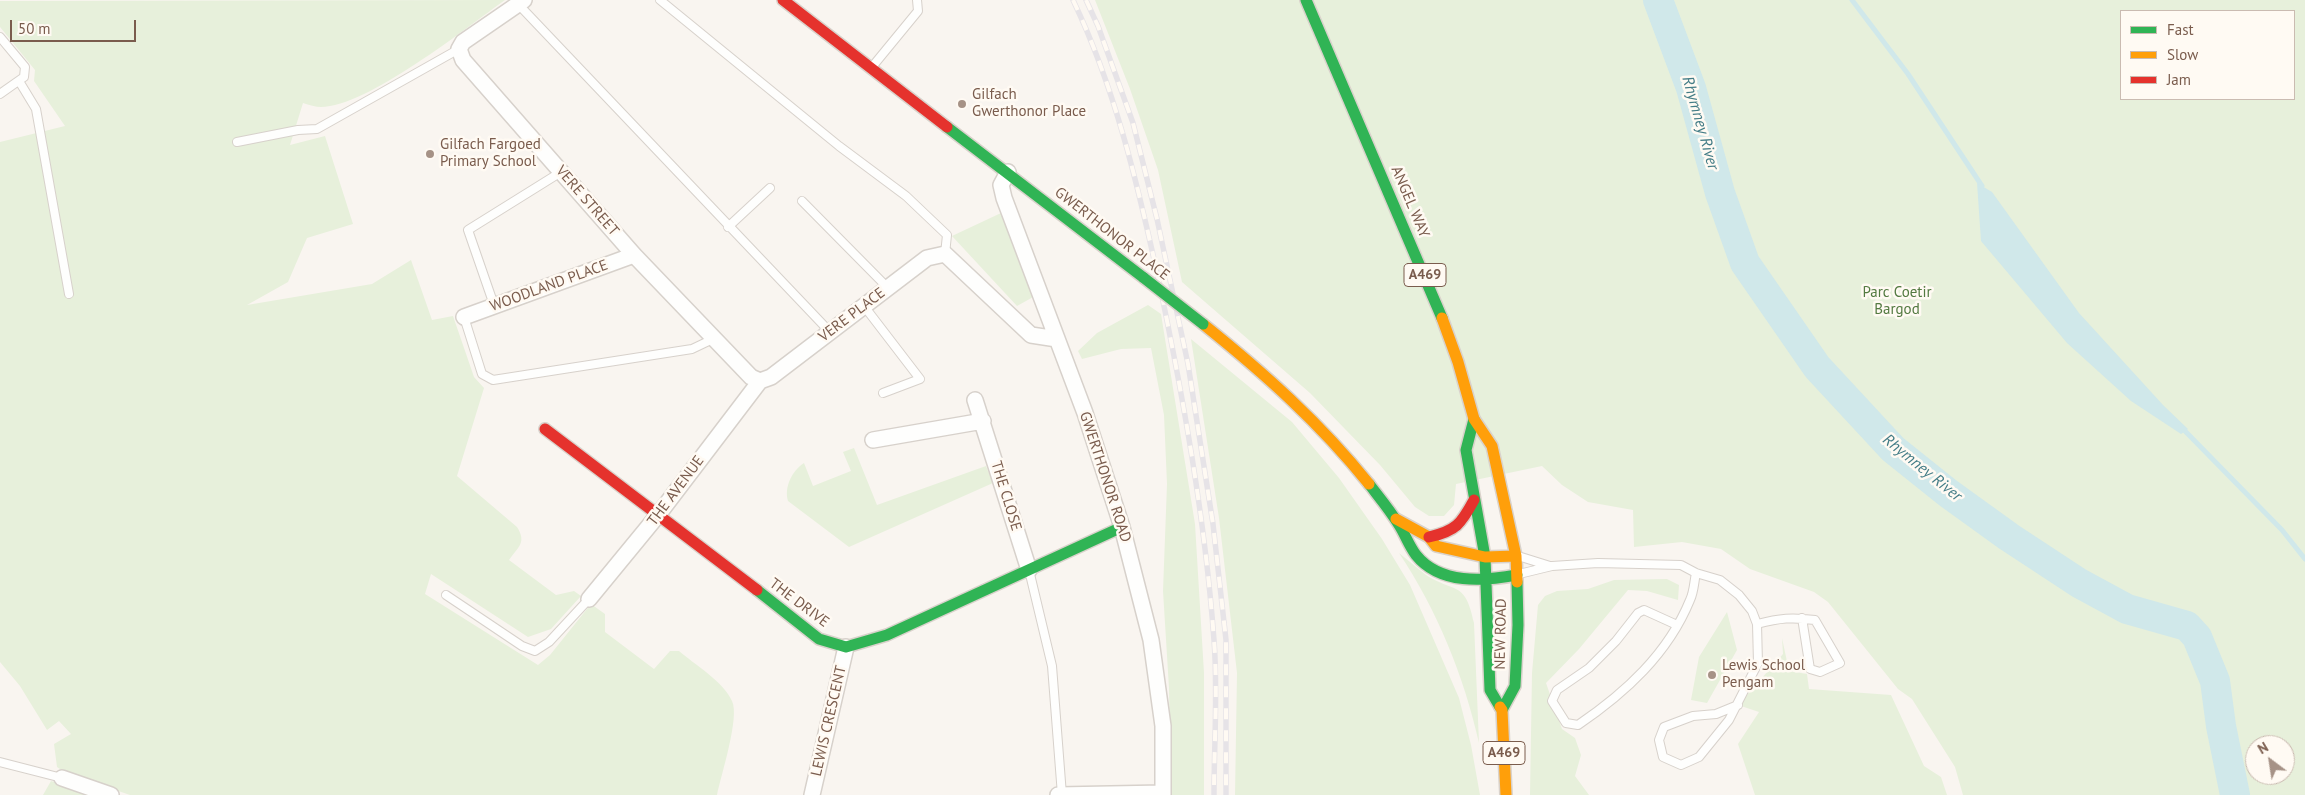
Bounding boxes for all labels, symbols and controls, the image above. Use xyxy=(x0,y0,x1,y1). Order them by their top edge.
scale bar xyxy=(12,10,139,42)
legend xyxy=(2120,10,2295,100)
text: 50 m xyxy=(18,19,51,38)
text: Fast xyxy=(2167,20,2194,39)
text: Slow xyxy=(2167,45,2198,64)
text: Jam xyxy=(2167,70,2191,89)
water label: Rhymney River xyxy=(1677,74,1723,172)
place label: Gilfach Gwerthonor Place xyxy=(972,86,1086,121)
marker: Gilfach Gwerthonor Place xyxy=(956,98,968,110)
place label: Gilfach Fargoed Primary School xyxy=(440,136,541,171)
marker: Gilfach Fargoed Primary School xyxy=(424,148,436,160)
street label: VERE STREET xyxy=(552,162,622,240)
street label: ANGEL WAY xyxy=(1387,164,1433,240)
street label: GWERTHONOR PLACE xyxy=(1051,184,1173,284)
street label: WOODLAND PLACE xyxy=(488,256,610,316)
road number: A469 xyxy=(1404,264,1446,286)
street label: VERE PLACE xyxy=(815,284,889,346)
park label: Parc Coetir Bargod xyxy=(1862,284,1932,319)
street label: GWERTHONOR ROAD xyxy=(1075,409,1135,545)
water label: Rhymney River xyxy=(1879,430,1965,506)
street label: THE AVENUE xyxy=(644,452,708,530)
street label: THE CLOSE xyxy=(987,459,1025,533)
street label: THE DRIVE xyxy=(766,575,832,631)
street label: NEW ROAD xyxy=(1491,598,1511,670)
place label: Lewis School Pengam xyxy=(1722,657,1805,692)
street label: LEWIS CRESCENT xyxy=(808,664,850,778)
marker: Lewis School Pengam xyxy=(1706,669,1718,681)
north arrow xyxy=(2245,735,2295,785)
text: N xyxy=(2254,738,2271,758)
road number: A469 xyxy=(1483,741,1525,764)

